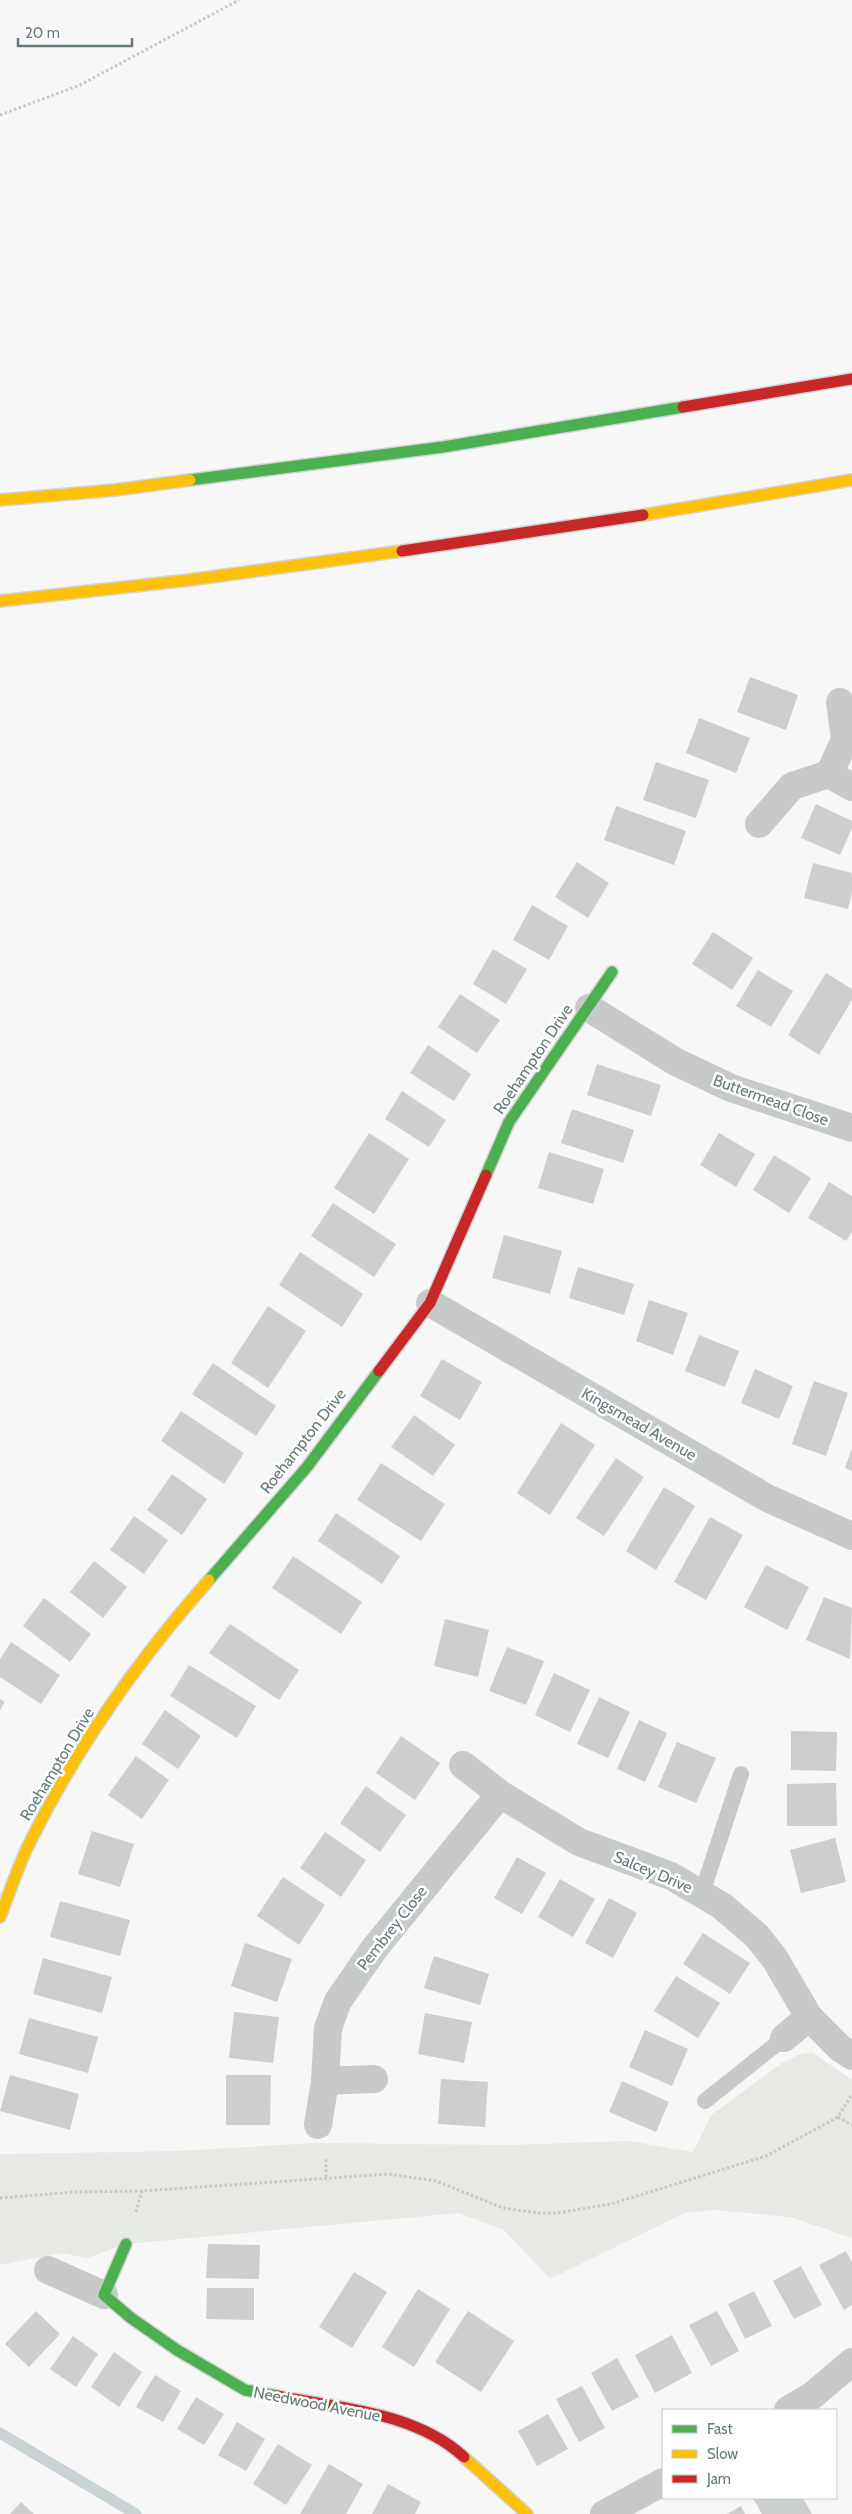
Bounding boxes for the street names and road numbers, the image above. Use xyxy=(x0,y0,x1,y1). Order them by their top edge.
street label: Roehampton Drive xyxy=(489,1001,577,1117)
street label: Buttermead Close xyxy=(711,1070,831,1130)
street label: Kingsmead Avenue xyxy=(578,1383,700,1465)
street label: Roehampton Drive xyxy=(256,1385,350,1497)
street label: Roehampton Drive xyxy=(16,1704,98,1824)
street label: Salcey Drive xyxy=(611,1847,695,1897)
street label: Pembrey Close xyxy=(353,1882,431,1974)
street label: Needwood Avenue xyxy=(252,2382,382,2426)

